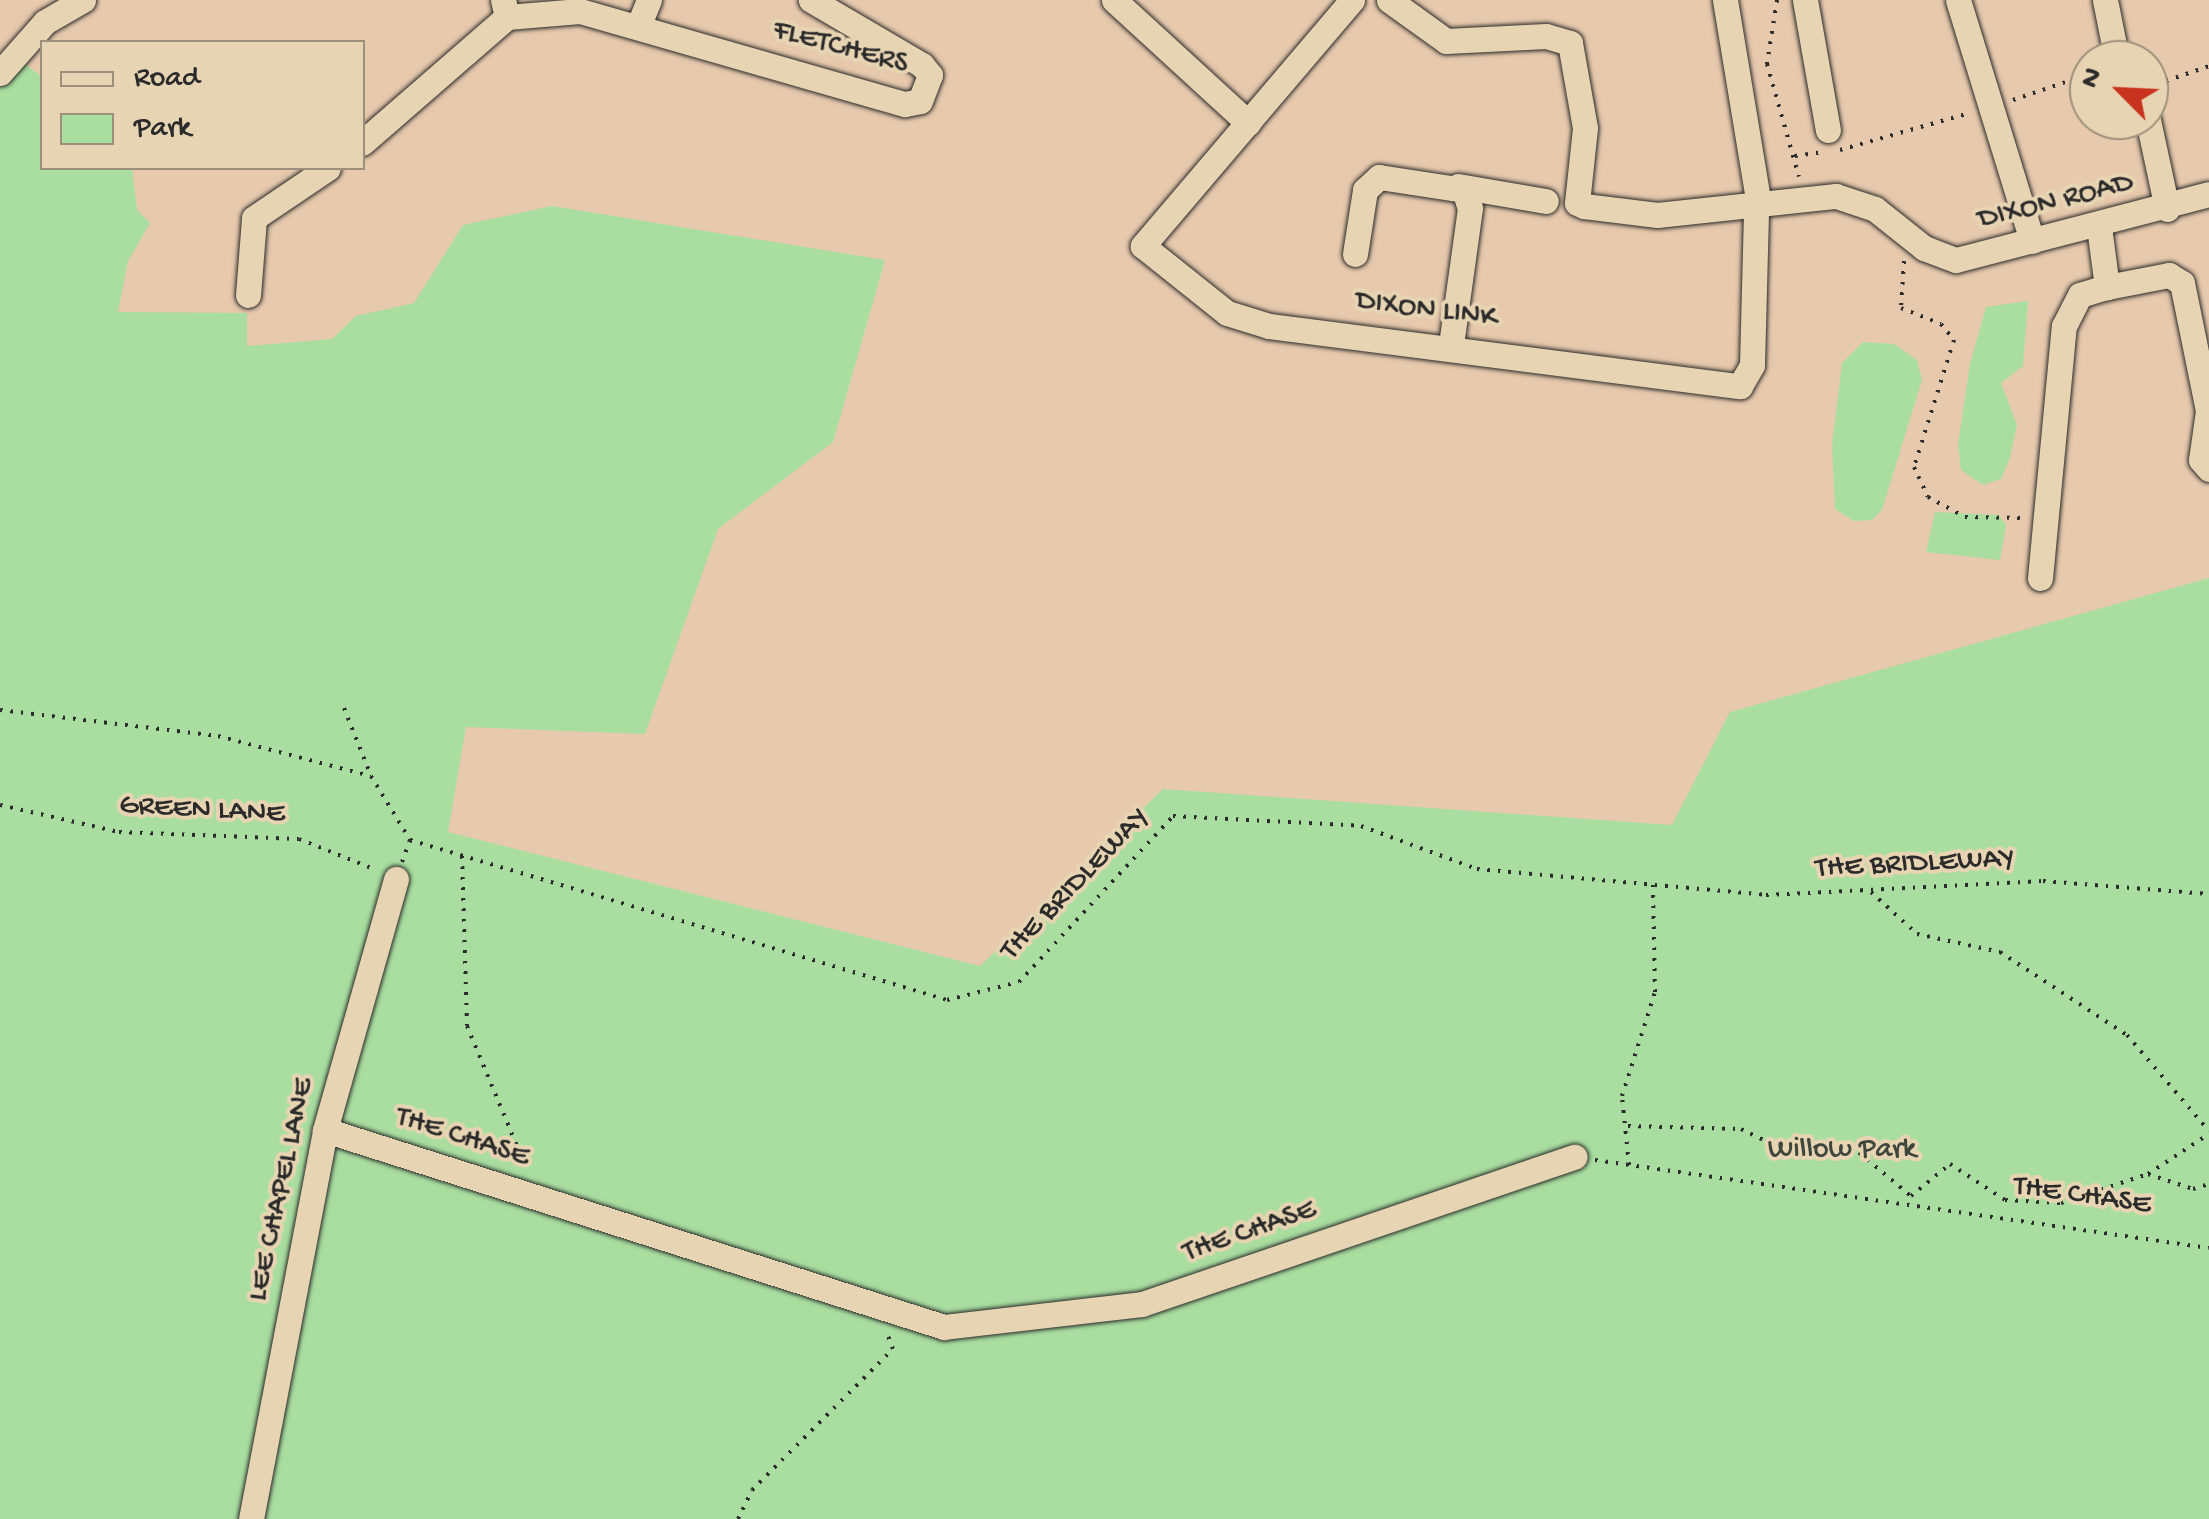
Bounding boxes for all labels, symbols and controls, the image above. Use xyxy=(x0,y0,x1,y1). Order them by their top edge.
street label: FLETCHERS xyxy=(769,14,911,84)
legend xyxy=(40,40,365,170)
north arrow xyxy=(2069,40,2169,140)
text: Road xyxy=(134,62,200,97)
text: N xyxy=(2074,63,2112,93)
text: Park xyxy=(134,112,191,147)
street label: DIXON ROAD xyxy=(1975,166,2137,240)
street label: DIXON LINK xyxy=(1353,284,1499,338)
street label: GREEN LANE xyxy=(118,789,286,833)
street label: THE BRIDLEWAY xyxy=(994,801,1158,969)
street label: THE BRIDLEWAY xyxy=(1815,842,2015,888)
street label: LEE CHAPEL LANE xyxy=(242,1075,324,1305)
street label: THE CHASE xyxy=(391,1101,533,1177)
park label: Willow Park xyxy=(1768,1133,1916,1169)
street label: THE CHASE xyxy=(2011,1170,2153,1224)
street label: THE CHASE xyxy=(1179,1193,1321,1273)

